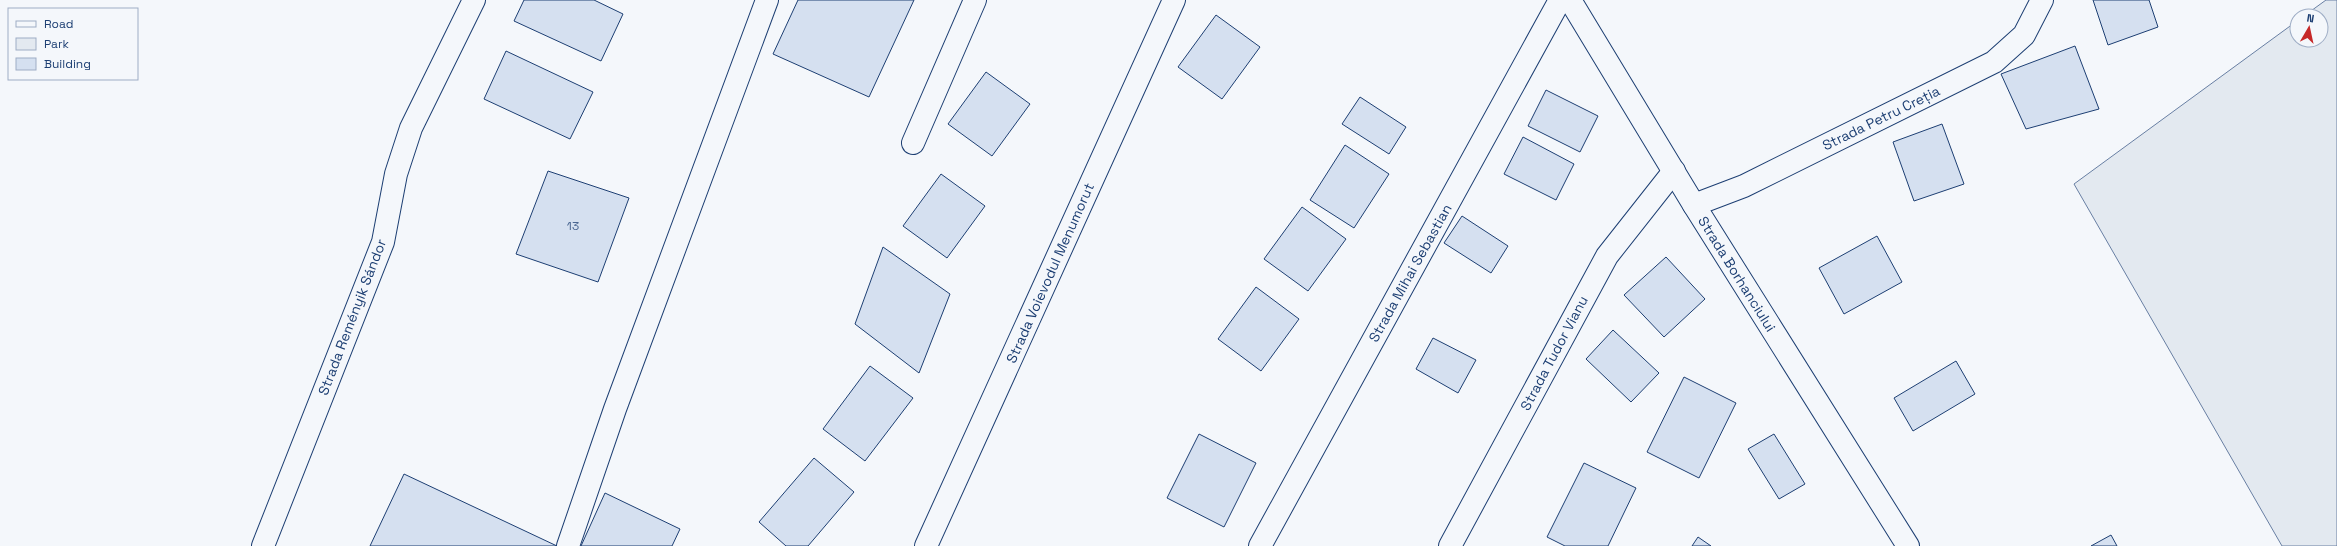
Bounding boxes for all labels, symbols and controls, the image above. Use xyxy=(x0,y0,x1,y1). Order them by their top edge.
legend xyxy=(8,8,138,80)
north arrow xyxy=(2289,8,2329,48)
text: N xyxy=(2306,11,2315,26)
text: Road xyxy=(44,16,73,32)
text: Park xyxy=(44,36,69,52)
text: Building xyxy=(44,56,91,72)
street label: Strada Petru Creția xyxy=(1819,82,1943,154)
street label: Strada Voievodul Menumorut xyxy=(1002,180,1098,366)
street label: Strada Mihai Sebastian xyxy=(1364,201,1456,345)
street label: Strada Borhanciului xyxy=(1694,213,1780,335)
house number: 13 xyxy=(567,218,579,234)
street label: Strada Reményik Sándor xyxy=(314,236,390,398)
street label: Strada Tudor Vianu xyxy=(1516,292,1592,414)

